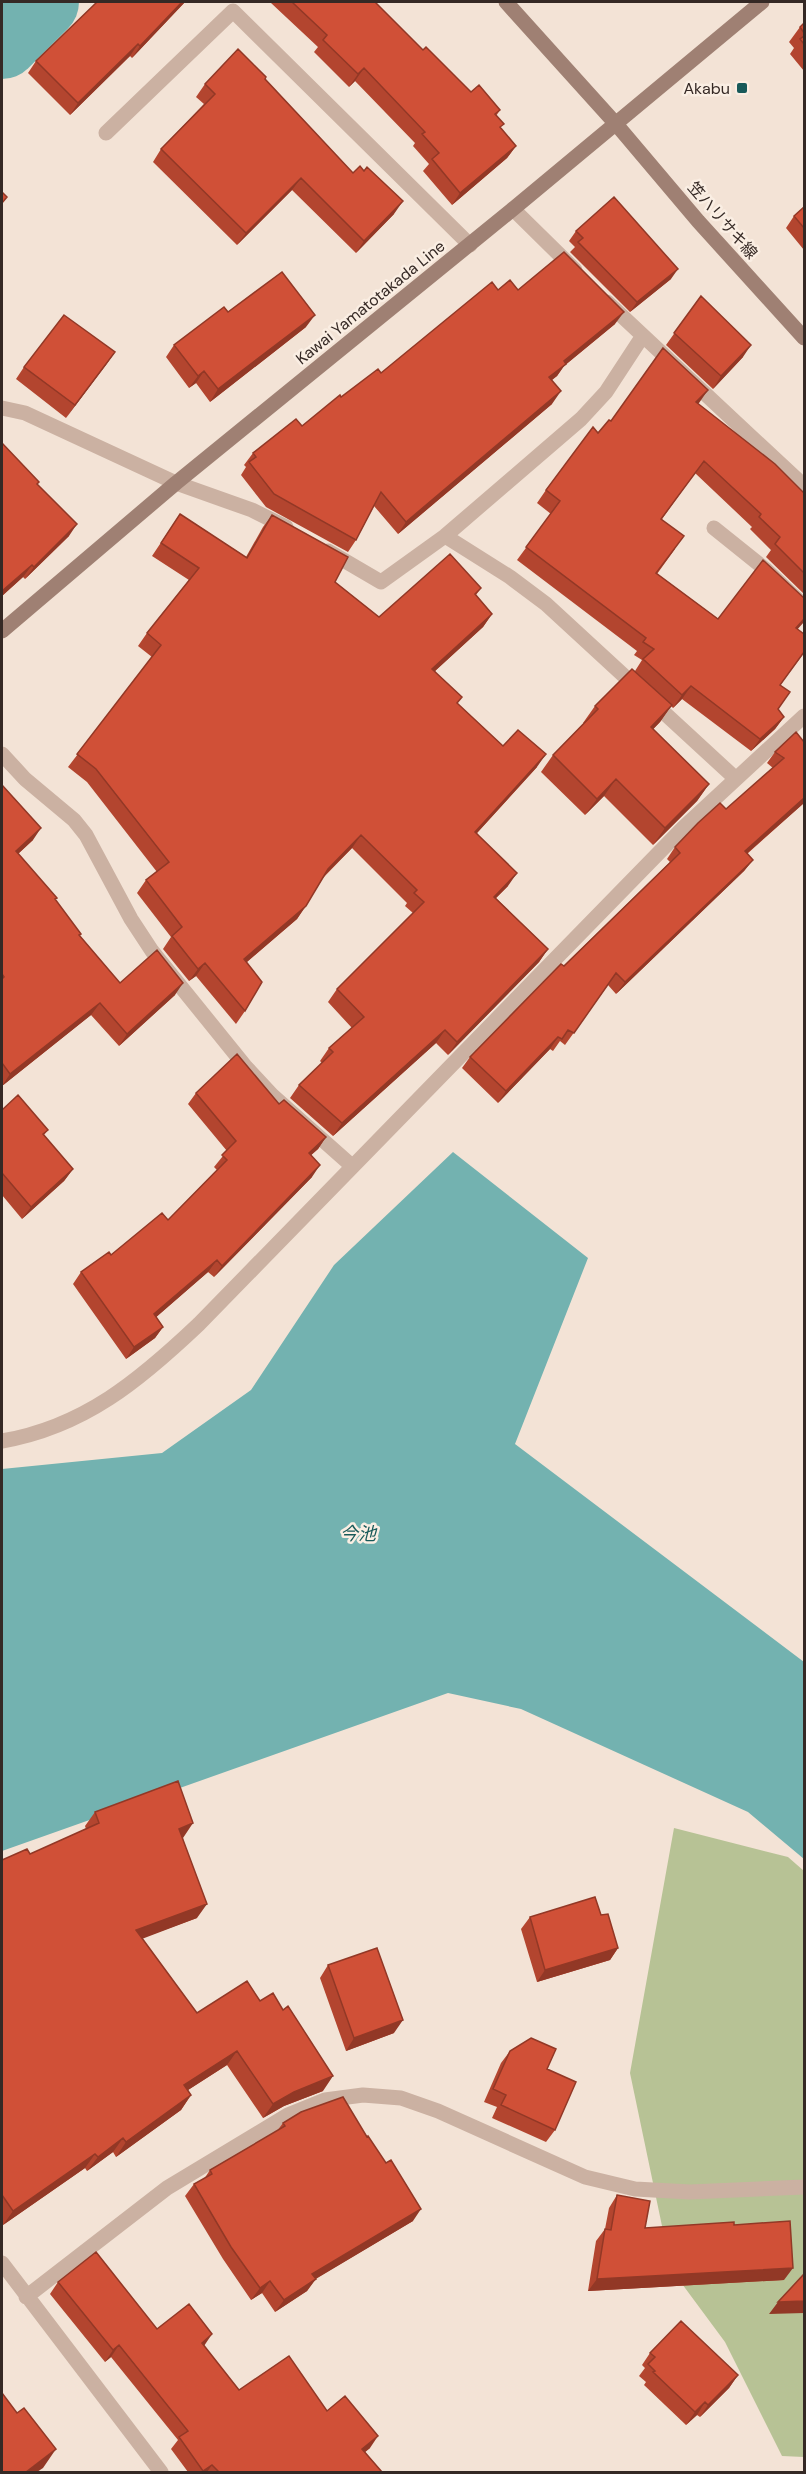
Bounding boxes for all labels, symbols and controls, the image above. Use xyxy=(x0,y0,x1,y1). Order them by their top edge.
place label: Akabu xyxy=(683,78,730,99)
marker: Akabu xyxy=(735,81,749,95)
street label: 笠ハリサキ線 xyxy=(683,177,762,263)
street label: Kawai Yamatotakada Line xyxy=(291,236,449,369)
water label: 今池 xyxy=(340,1522,378,1546)

